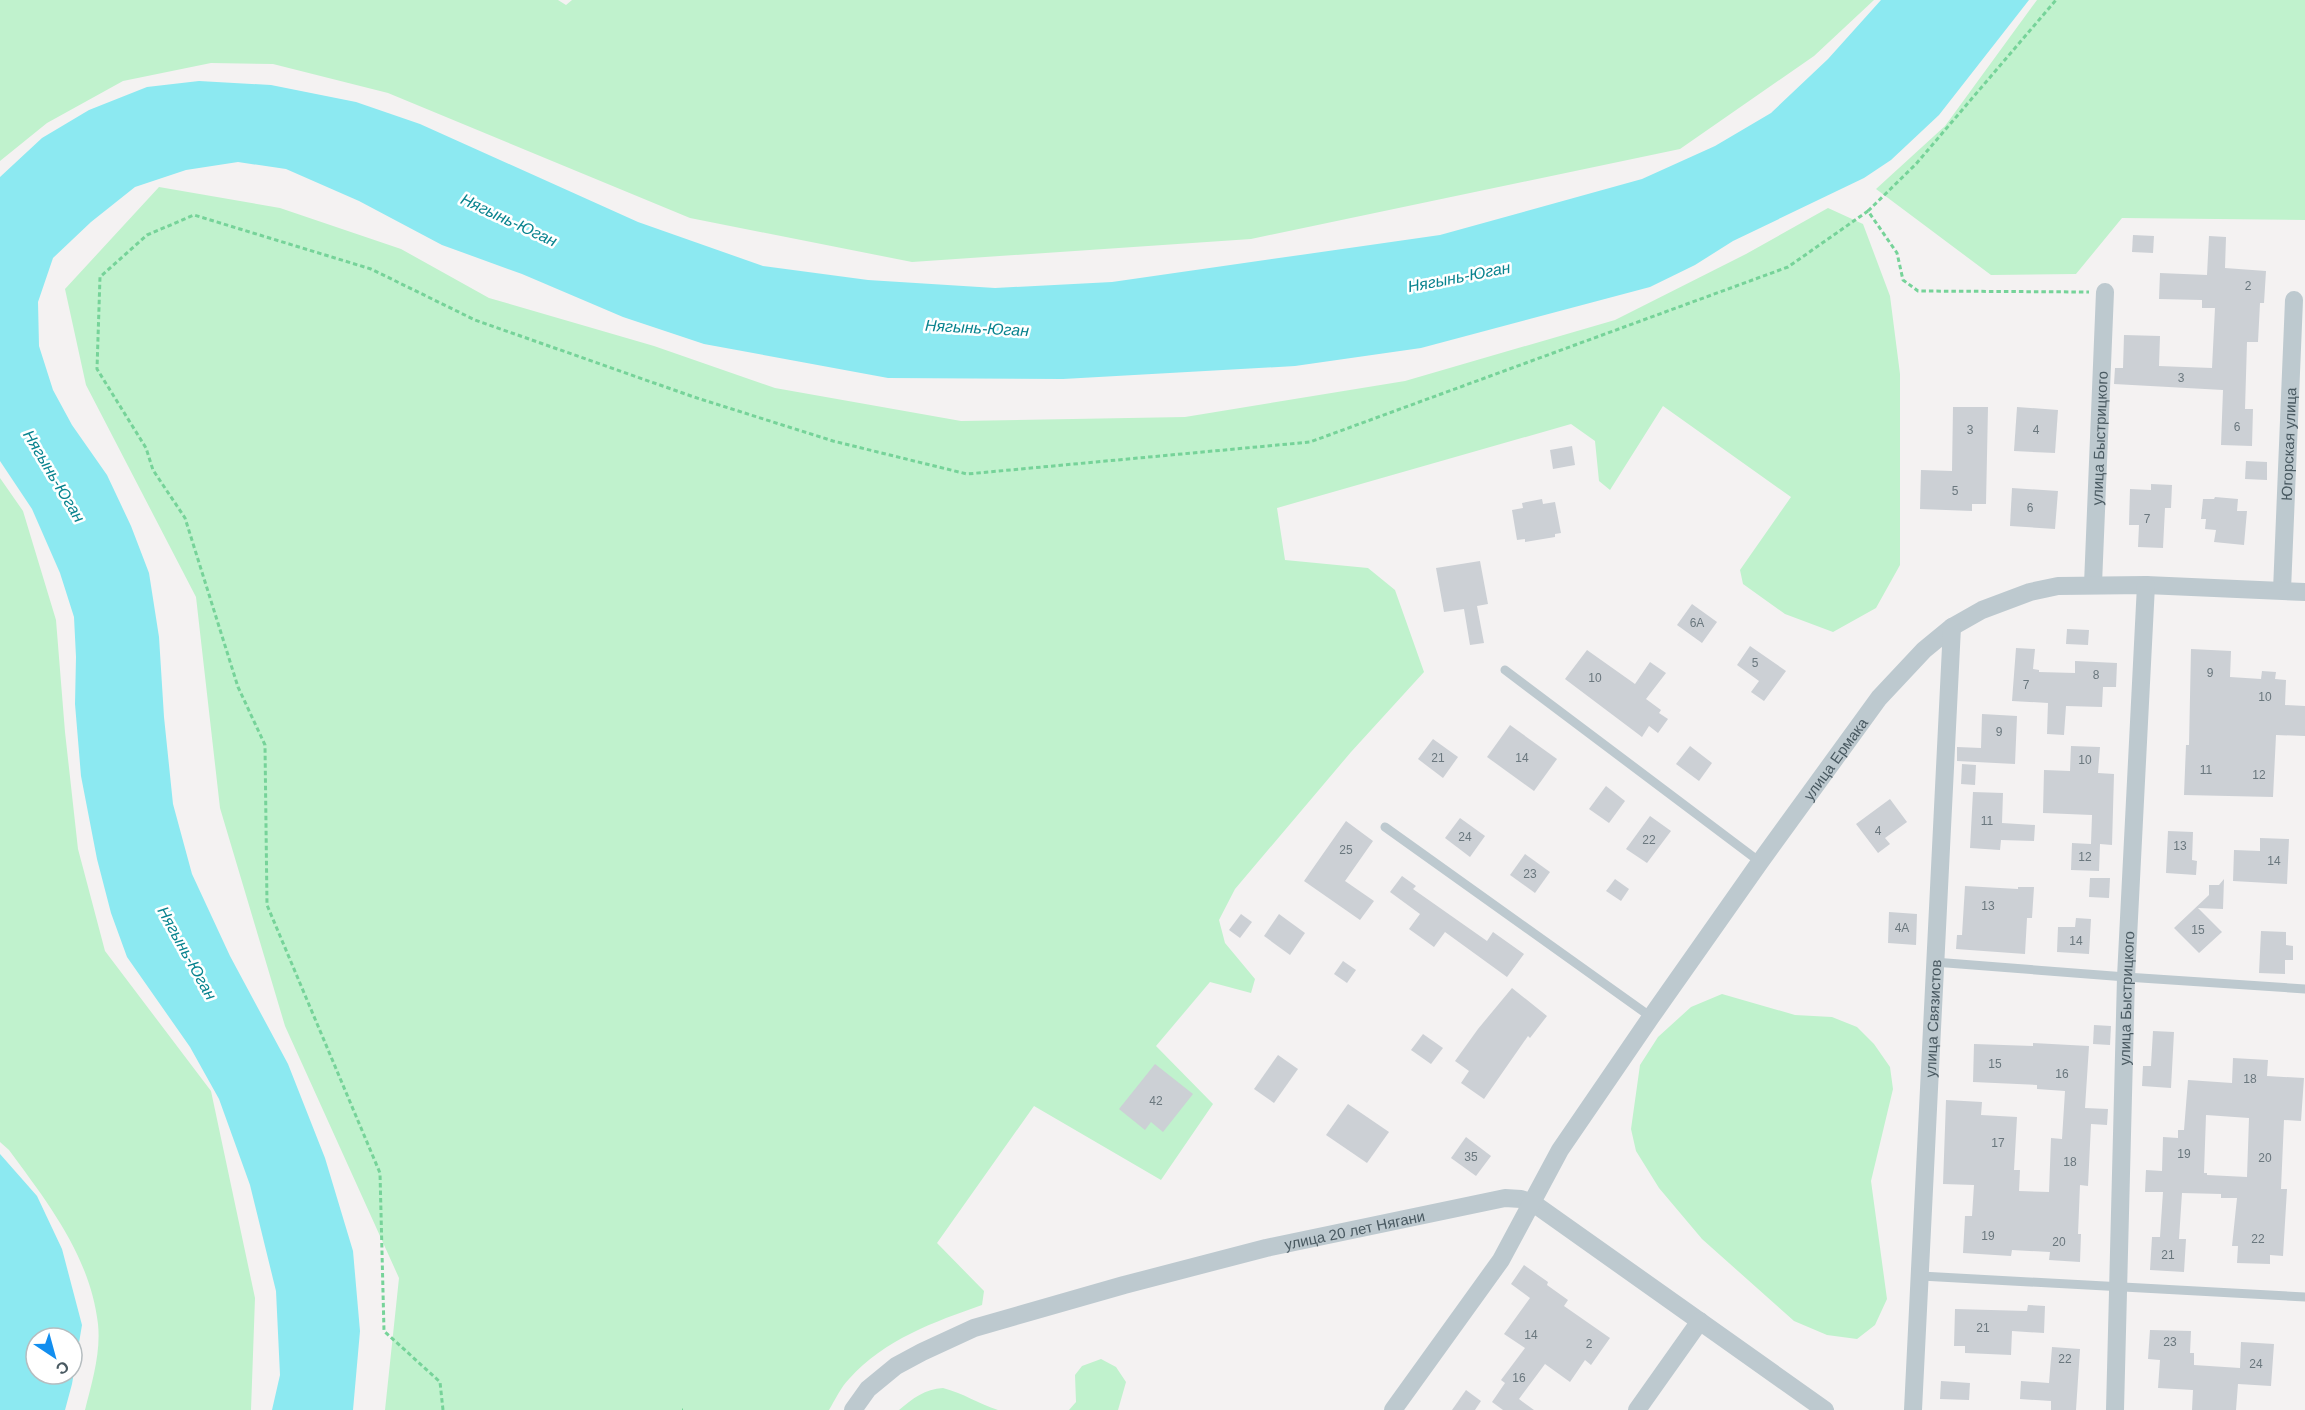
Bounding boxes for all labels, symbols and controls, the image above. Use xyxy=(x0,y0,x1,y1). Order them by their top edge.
water label: Нягынь-Юган xyxy=(458,190,560,250)
water label: Нягынь-Юган xyxy=(1406,259,1512,295)
house number: 2 xyxy=(2245,279,2252,293)
water label: Нягынь-Юган xyxy=(925,317,1030,339)
street label: улица Быстрицкого xyxy=(2088,371,2110,506)
house number: 3 xyxy=(2178,371,2185,385)
street label: Югорская улица xyxy=(2277,387,2299,501)
house number: 6 xyxy=(2234,420,2241,434)
house number: 3 xyxy=(1967,423,1974,437)
house number: 4 xyxy=(2033,423,2040,437)
water label: Нягынь-Юган xyxy=(20,427,88,525)
house number: 5 xyxy=(1952,484,1959,498)
house number: 6 xyxy=(2027,501,2034,515)
house number: 7 xyxy=(2144,512,2151,526)
house number: 6А xyxy=(1690,616,1704,630)
house number: 5 xyxy=(1752,656,1759,670)
house number: 9 xyxy=(2207,666,2214,680)
house number: 8 xyxy=(2093,668,2100,682)
house number: 10 xyxy=(1588,671,1602,685)
house number: 7 xyxy=(2023,678,2030,692)
house number: 10 xyxy=(2258,690,2272,704)
street label: улица Ермака xyxy=(1799,714,1871,803)
house number: 9 xyxy=(1996,725,2003,739)
house number: 21 xyxy=(1431,751,1445,765)
house number: 14 xyxy=(1515,751,1529,765)
house number: 10 xyxy=(2078,753,2092,767)
house number: 11 xyxy=(2200,763,2213,777)
house number: 12 xyxy=(2252,768,2266,782)
house number: 11 xyxy=(1981,814,1994,828)
house number: 4 xyxy=(1875,824,1882,838)
house number: 24 xyxy=(1458,830,1472,844)
house number: 22 xyxy=(1642,833,1656,847)
house number: 13 xyxy=(2173,839,2187,853)
house number: 25 xyxy=(1339,843,1353,857)
house number: 12 xyxy=(2078,850,2092,864)
house number: 14 xyxy=(2267,854,2281,868)
house number: 23 xyxy=(1523,867,1537,881)
house number: 13 xyxy=(1981,899,1995,913)
water label: Нягынь-Юган xyxy=(154,903,220,1003)
house number: 4А xyxy=(1895,921,1909,935)
house number: 15 xyxy=(2191,923,2205,937)
street label: улица Быстрицкого xyxy=(2115,931,2137,1065)
house number: 14 xyxy=(2069,934,2083,948)
street label: улица Связистов xyxy=(1921,959,1944,1078)
house number: 15 xyxy=(1988,1057,2002,1071)
house number: 16 xyxy=(2055,1067,2069,1081)
house number: 18 xyxy=(2243,1072,2257,1086)
house number: 42 xyxy=(1149,1094,1163,1108)
house number: 17 xyxy=(1991,1136,2005,1150)
house number: 19 xyxy=(2177,1147,2191,1161)
house number: 35 xyxy=(1464,1150,1478,1164)
house number: 20 xyxy=(2258,1151,2272,1165)
house number: 18 xyxy=(2063,1155,2077,1169)
street label: улица 20 лет Нягани xyxy=(1283,1207,1426,1252)
house number: 19 xyxy=(1981,1229,1995,1243)
house number: 22 xyxy=(2251,1232,2265,1246)
house number: 20 xyxy=(2052,1235,2066,1249)
house number: 21 xyxy=(2161,1248,2175,1262)
house number: 21 xyxy=(1976,1321,1990,1335)
north arrow xyxy=(24,1326,84,1386)
house number: 14 xyxy=(1524,1328,1538,1342)
house number: 23 xyxy=(2163,1335,2177,1349)
house number: 2 xyxy=(1586,1337,1593,1351)
house number: 22 xyxy=(2058,1352,2072,1366)
text: С xyxy=(52,1357,72,1378)
house number: 24 xyxy=(2249,1357,2263,1371)
house number: 16 xyxy=(1512,1371,1526,1385)

